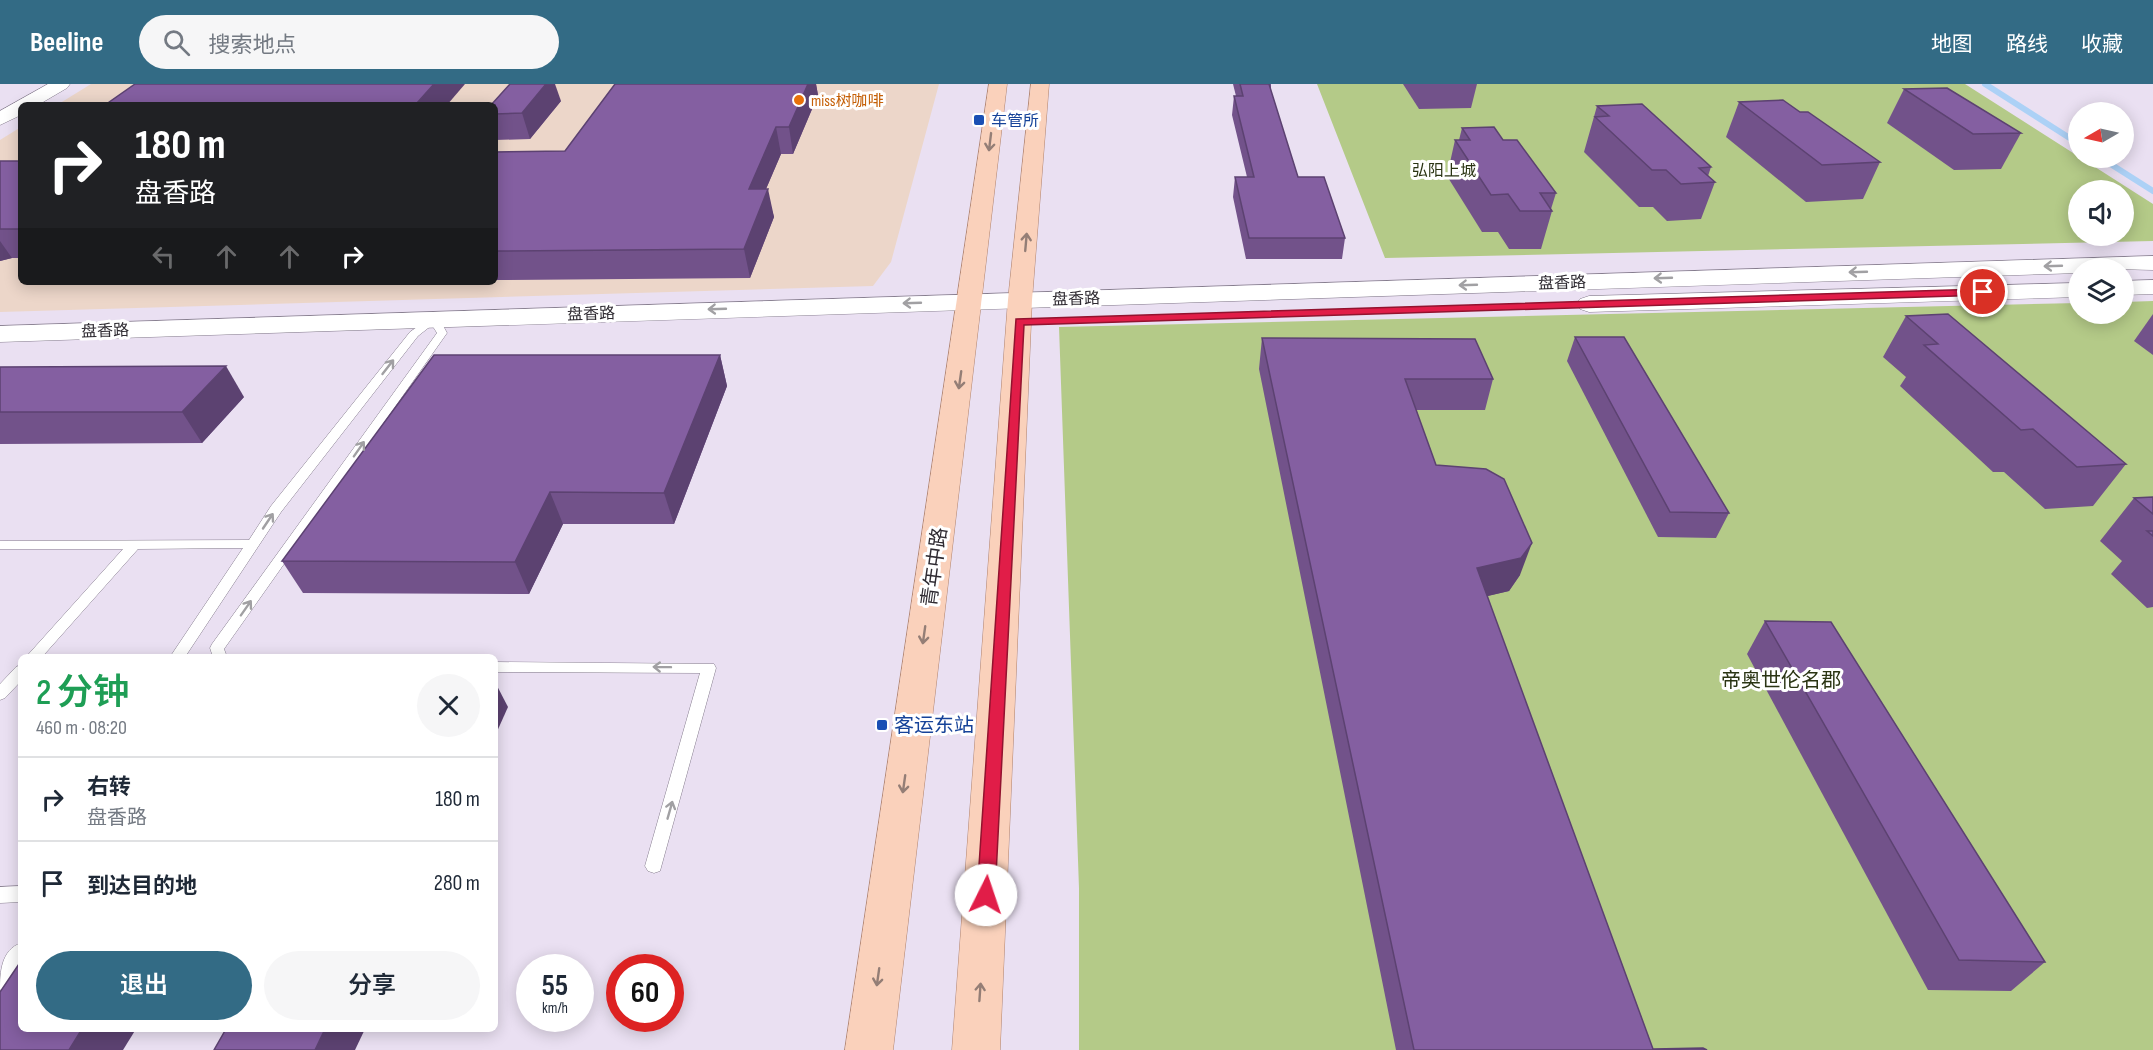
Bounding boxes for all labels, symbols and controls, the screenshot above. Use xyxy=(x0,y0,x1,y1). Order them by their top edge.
search box xyxy=(139,15,559,69)
text: Beeline xyxy=(30,26,103,59)
icon: search xyxy=(160,26,193,59)
text: 搜索地点 xyxy=(208,32,296,59)
text: 地图 xyxy=(1931,32,1973,57)
text: 路线 xyxy=(2006,32,2048,57)
text: 收藏 xyxy=(2081,32,2123,57)
place label: miss树咖啡 xyxy=(811,92,884,111)
marker: miss树咖啡 xyxy=(792,93,806,107)
north arrow xyxy=(2068,102,2134,168)
map controls xyxy=(2068,102,2134,324)
place label: 车管所 xyxy=(991,112,1039,131)
marker: 车管所 xyxy=(972,113,986,127)
text: 180 m xyxy=(135,120,226,171)
icon: right xyxy=(36,126,114,204)
one-way arrow xyxy=(984,132,995,151)
park label: 弘阳上城 xyxy=(1412,162,1476,181)
text: 盘香路 xyxy=(135,178,216,210)
button: sound xyxy=(2068,180,2134,246)
one-way arrow xyxy=(1021,232,1032,252)
icon: left xyxy=(147,240,180,273)
icon: ahead xyxy=(210,240,243,273)
icon: ahead xyxy=(273,240,306,273)
icon: right xyxy=(336,240,369,273)
button: layers xyxy=(2068,258,2134,324)
one-way arrow xyxy=(2043,260,2063,272)
one-way arrow xyxy=(1848,266,1868,278)
pin xyxy=(1957,266,2008,317)
street label: 盘香路 xyxy=(1538,273,1586,294)
one-way arrow xyxy=(1653,273,1673,284)
icon: arrive xyxy=(1966,275,1999,308)
one-way arrow xyxy=(1458,279,1478,291)
street label: 盘香路 xyxy=(1052,289,1100,310)
one-way arrow xyxy=(903,297,923,308)
one-way arrow xyxy=(708,303,728,315)
street label: 盘香路 xyxy=(567,304,615,325)
street label: 盘香路 xyxy=(81,321,129,342)
one-way arrow xyxy=(381,359,394,375)
one-way arrow xyxy=(954,369,965,389)
one-way arrow xyxy=(353,442,365,458)
one-way arrow xyxy=(262,513,274,530)
street label: 青年中路 xyxy=(918,526,952,608)
one-way arrow xyxy=(240,600,252,617)
one-way arrow xyxy=(919,625,930,644)
one-way arrow xyxy=(652,661,672,673)
park label: 帝奥世伦名郡 xyxy=(1721,669,1841,693)
text: 2 分钟 xyxy=(36,672,129,715)
button: close xyxy=(417,674,480,737)
place label: 客运东站 xyxy=(894,714,974,738)
text: 460 m · 08:20 xyxy=(36,716,127,740)
marker: 客运东站 xyxy=(875,718,889,732)
one-way arrow xyxy=(898,773,909,793)
text: 右转 xyxy=(87,774,131,801)
icon: right xyxy=(36,783,69,816)
text: 180 m xyxy=(435,786,480,813)
one-way arrow xyxy=(665,801,676,820)
text: 盘香路 xyxy=(87,806,147,830)
position arrow xyxy=(954,863,1018,927)
icon: arrive xyxy=(36,867,69,900)
text: 280 m xyxy=(434,870,480,897)
text: 到达目的地 xyxy=(87,873,197,900)
button: 退出 xyxy=(36,951,252,1020)
button: 分享 xyxy=(264,951,480,1020)
speed limit sign: 60 xyxy=(606,954,684,1032)
one-way arrow xyxy=(873,967,884,987)
text: 55 xyxy=(542,968,568,1004)
one-way arrow xyxy=(974,982,985,1002)
text: km/h xyxy=(542,999,568,1018)

